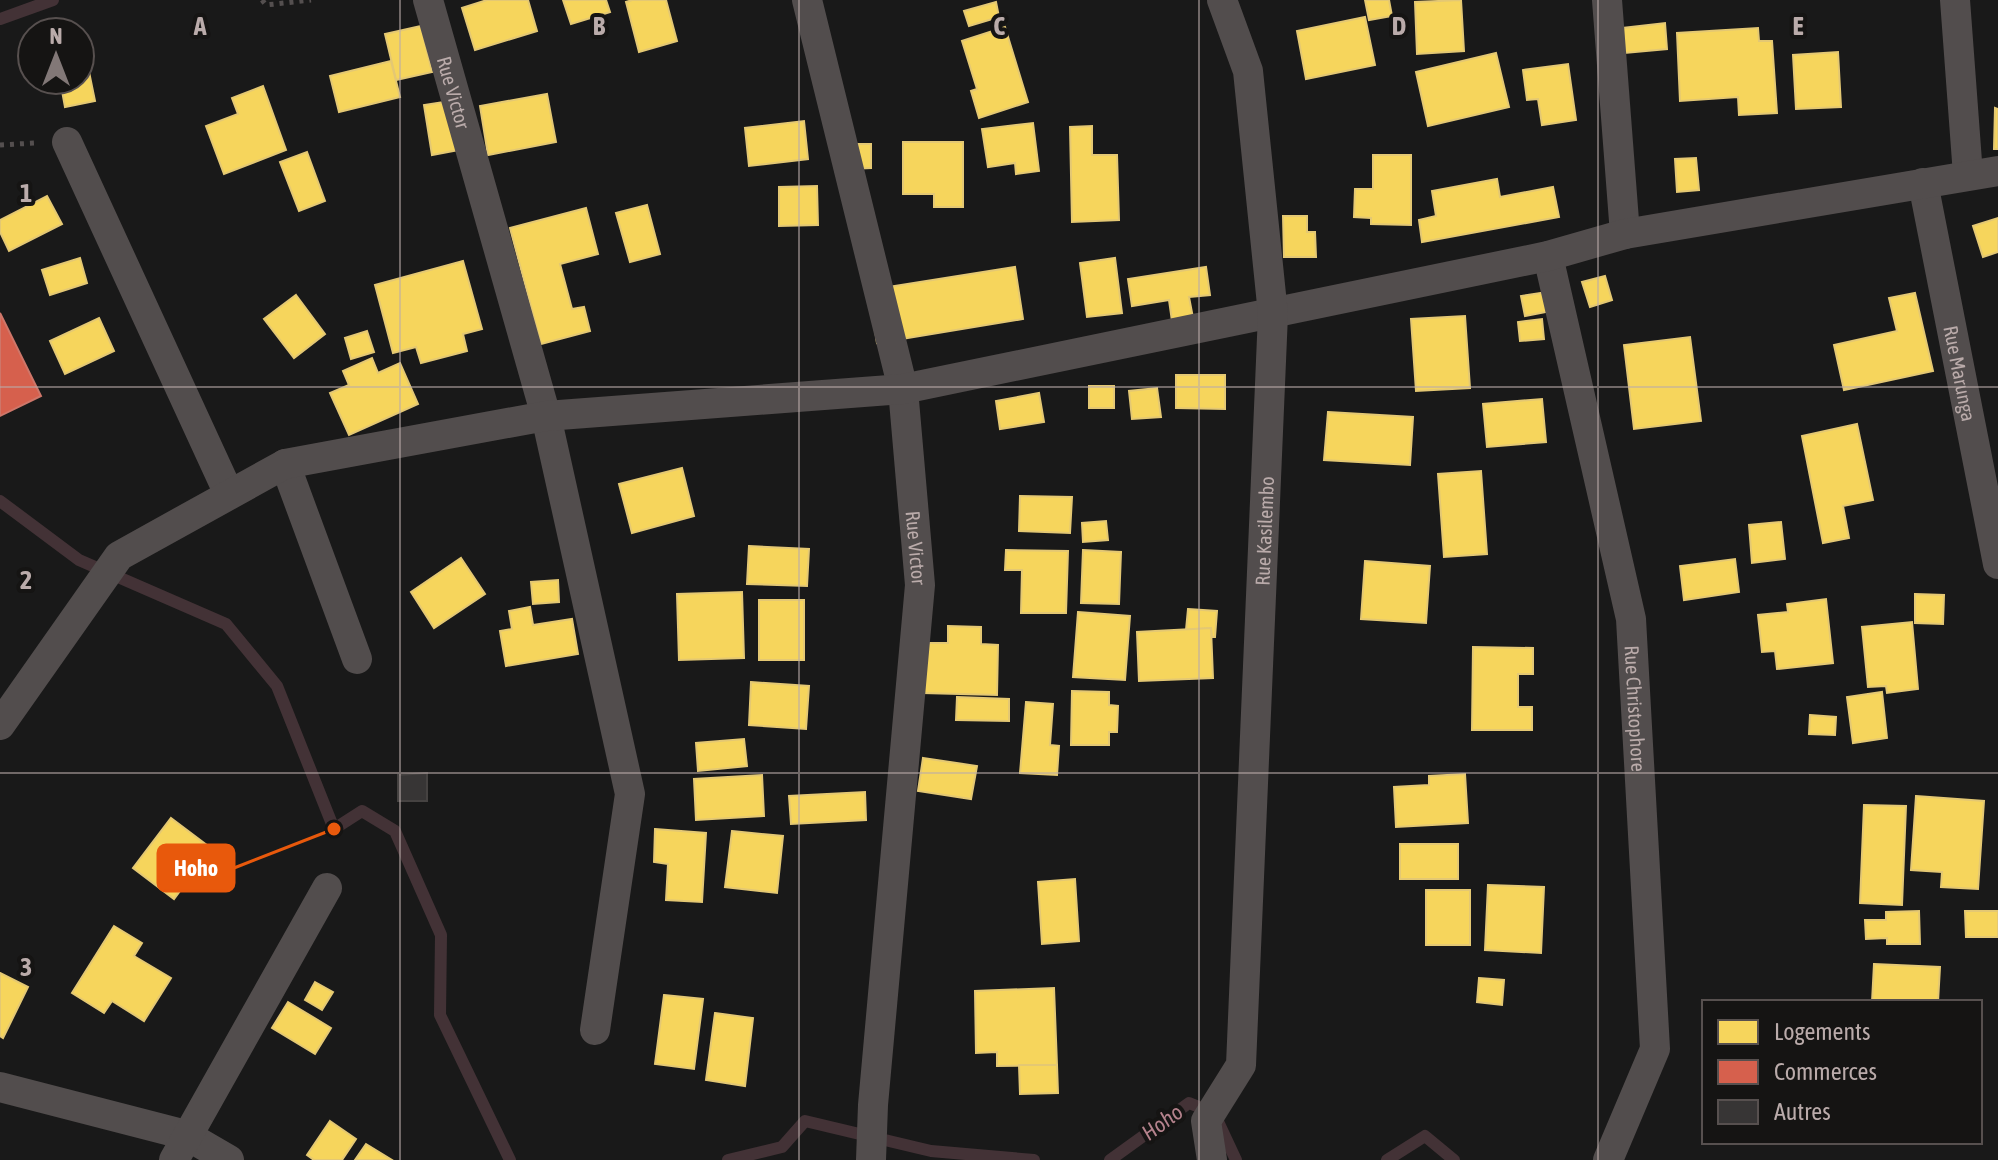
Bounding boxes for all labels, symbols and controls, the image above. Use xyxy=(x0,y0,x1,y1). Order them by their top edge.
text: A xyxy=(193,11,207,41)
text: B xyxy=(593,11,606,41)
text: C xyxy=(993,11,1005,41)
text: D xyxy=(1392,11,1406,41)
text: E xyxy=(1792,11,1804,41)
north arrow xyxy=(16,16,96,96)
text: N xyxy=(50,23,62,49)
street label: Rue Victor xyxy=(433,54,476,132)
text: 1 xyxy=(20,178,32,208)
street label: Rue Marunga xyxy=(1940,324,1981,423)
street label: Rue Kasilembo xyxy=(1250,476,1278,586)
street label: Rue Victor xyxy=(902,510,932,587)
text: 2 xyxy=(20,565,32,595)
street label: Rue Christophore xyxy=(1621,645,1651,772)
callout: Hoho xyxy=(158,845,234,891)
text: Hoho xyxy=(174,855,218,881)
text: 3 xyxy=(20,952,32,982)
legend xyxy=(1702,1000,1982,1144)
text: Logements xyxy=(1774,1018,1871,1045)
text: Commerces xyxy=(1774,1058,1877,1085)
text: Autres xyxy=(1774,1098,1831,1125)
water label: Hoho xyxy=(1137,1099,1187,1145)

